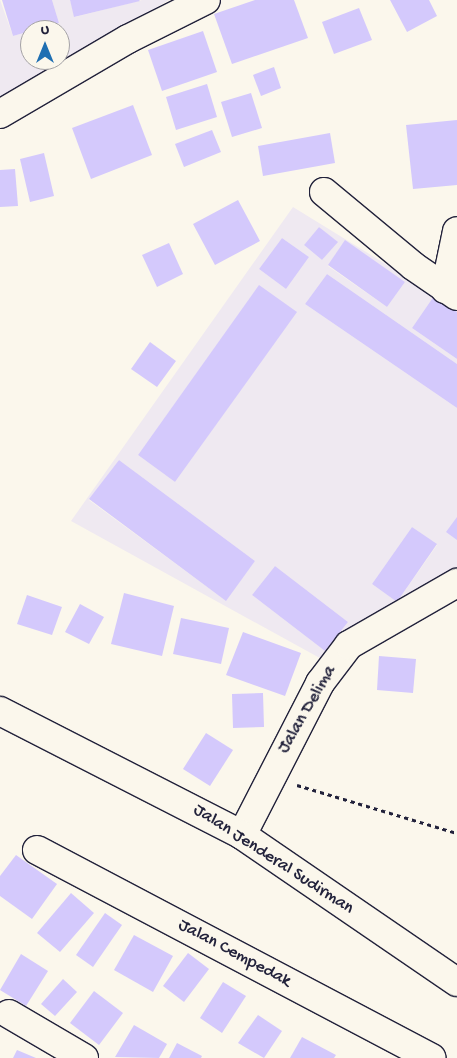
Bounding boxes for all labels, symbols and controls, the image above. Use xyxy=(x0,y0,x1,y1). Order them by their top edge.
north arrow xyxy=(20,20,70,70)
text: U xyxy=(41,22,49,39)
street label: Jalan Delima xyxy=(274,662,342,758)
street label: Jalan Jenderal Sudirman xyxy=(189,800,357,920)
street label: Jalan Cempedak xyxy=(174,915,294,993)

